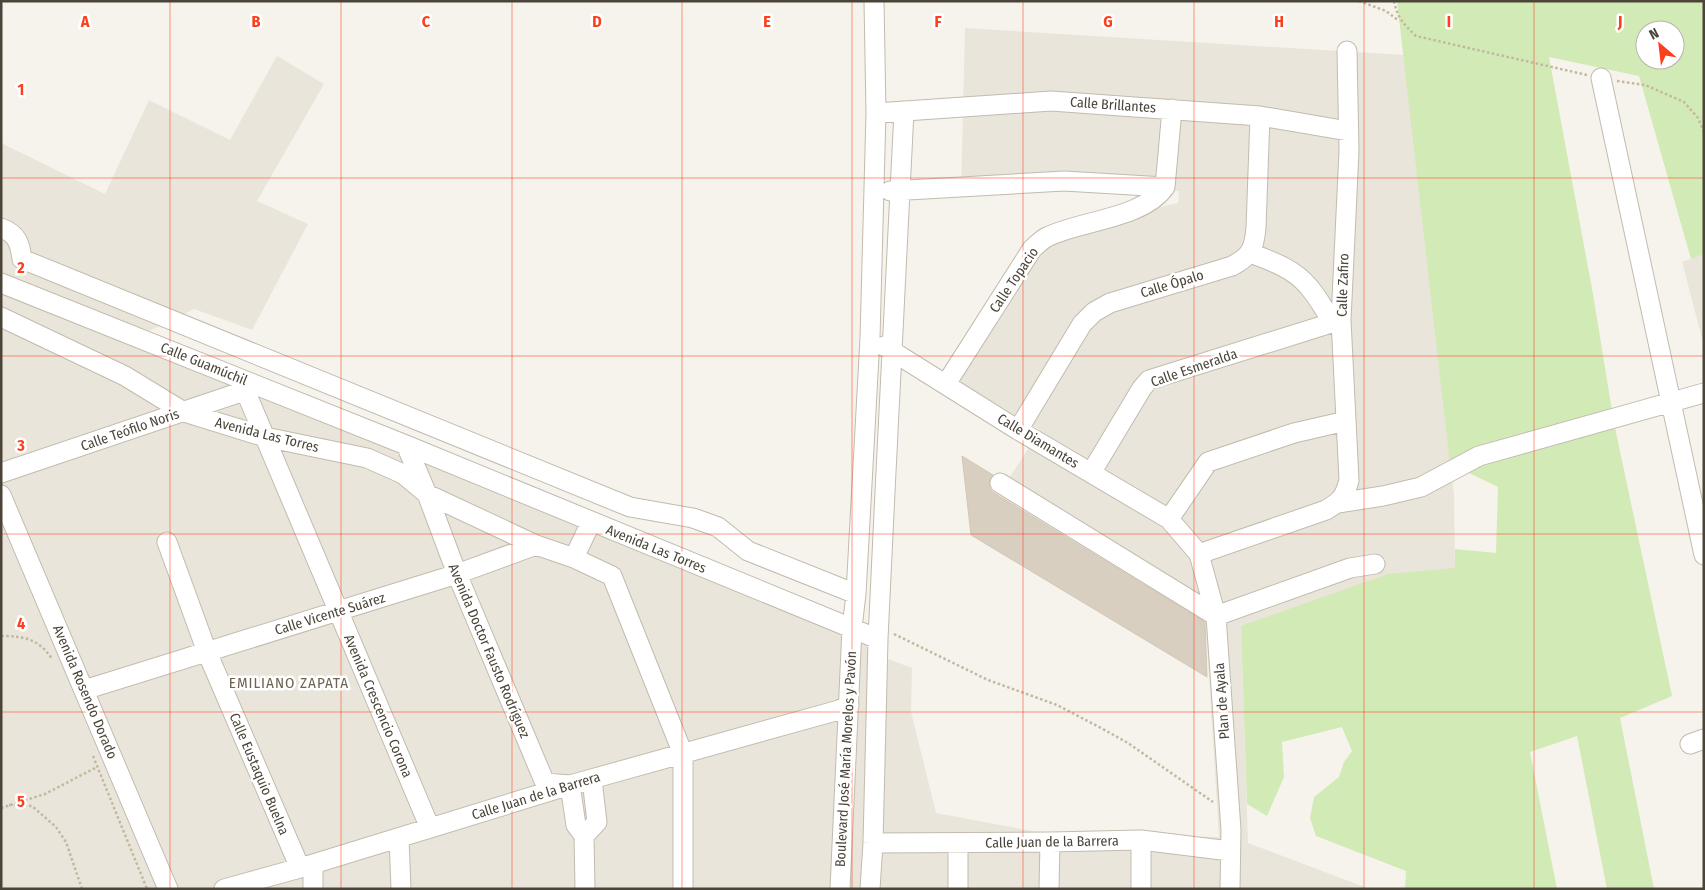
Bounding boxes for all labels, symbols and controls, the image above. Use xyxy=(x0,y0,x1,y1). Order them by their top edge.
text: A xyxy=(80,12,90,31)
text: B xyxy=(252,12,261,31)
text: C xyxy=(422,12,431,31)
text: D xyxy=(592,12,602,31)
text: E xyxy=(763,12,771,31)
text: F xyxy=(934,12,942,31)
text: G xyxy=(1103,12,1113,31)
text: H xyxy=(1274,12,1284,31)
text: I xyxy=(1447,12,1451,31)
text: J xyxy=(1617,12,1622,31)
north arrow xyxy=(1635,20,1685,70)
text: N xyxy=(1646,24,1662,43)
text: 1 xyxy=(18,80,24,99)
street label: Calle Brillantes xyxy=(1069,94,1157,116)
street label: Calle Topacio xyxy=(986,244,1042,316)
street label: Calle Zafiro xyxy=(1333,253,1353,317)
text: 2 xyxy=(16,258,25,277)
street label: Calle Ópalo xyxy=(1138,265,1206,302)
street label: Calle Guamúchil xyxy=(158,339,250,389)
street label: Calle Esmeralda xyxy=(1148,345,1240,391)
street label: Calle Teófilo Noris xyxy=(79,405,182,455)
street label: Calle Diamantes xyxy=(994,410,1082,472)
street label: Avenida Las Torres xyxy=(213,414,321,456)
text: 3 xyxy=(16,436,25,455)
street label: Avenida Las Torres xyxy=(603,521,709,577)
street label: Avenida Doctor Fausto Rodríguez xyxy=(445,561,534,741)
street label: Calle Vicente Suárez xyxy=(273,589,388,639)
text: 4 xyxy=(17,614,25,633)
street label: Avenida Rosendo Dorado xyxy=(49,622,121,762)
street label: Avenida Crescencio Corona xyxy=(340,632,416,780)
street label: Boulevard José María Morelos y Pavón xyxy=(832,650,860,868)
street label: Plan de Ayala xyxy=(1211,662,1233,740)
district label: EMILIANO ZAPATA xyxy=(229,674,349,692)
street label: Calle Eustaquio Buelna xyxy=(226,710,292,838)
street label: Calle Juan de la Barrera xyxy=(470,768,602,824)
text: 5 xyxy=(17,792,25,811)
street label: Calle Juan de la Barrera xyxy=(985,832,1119,852)

